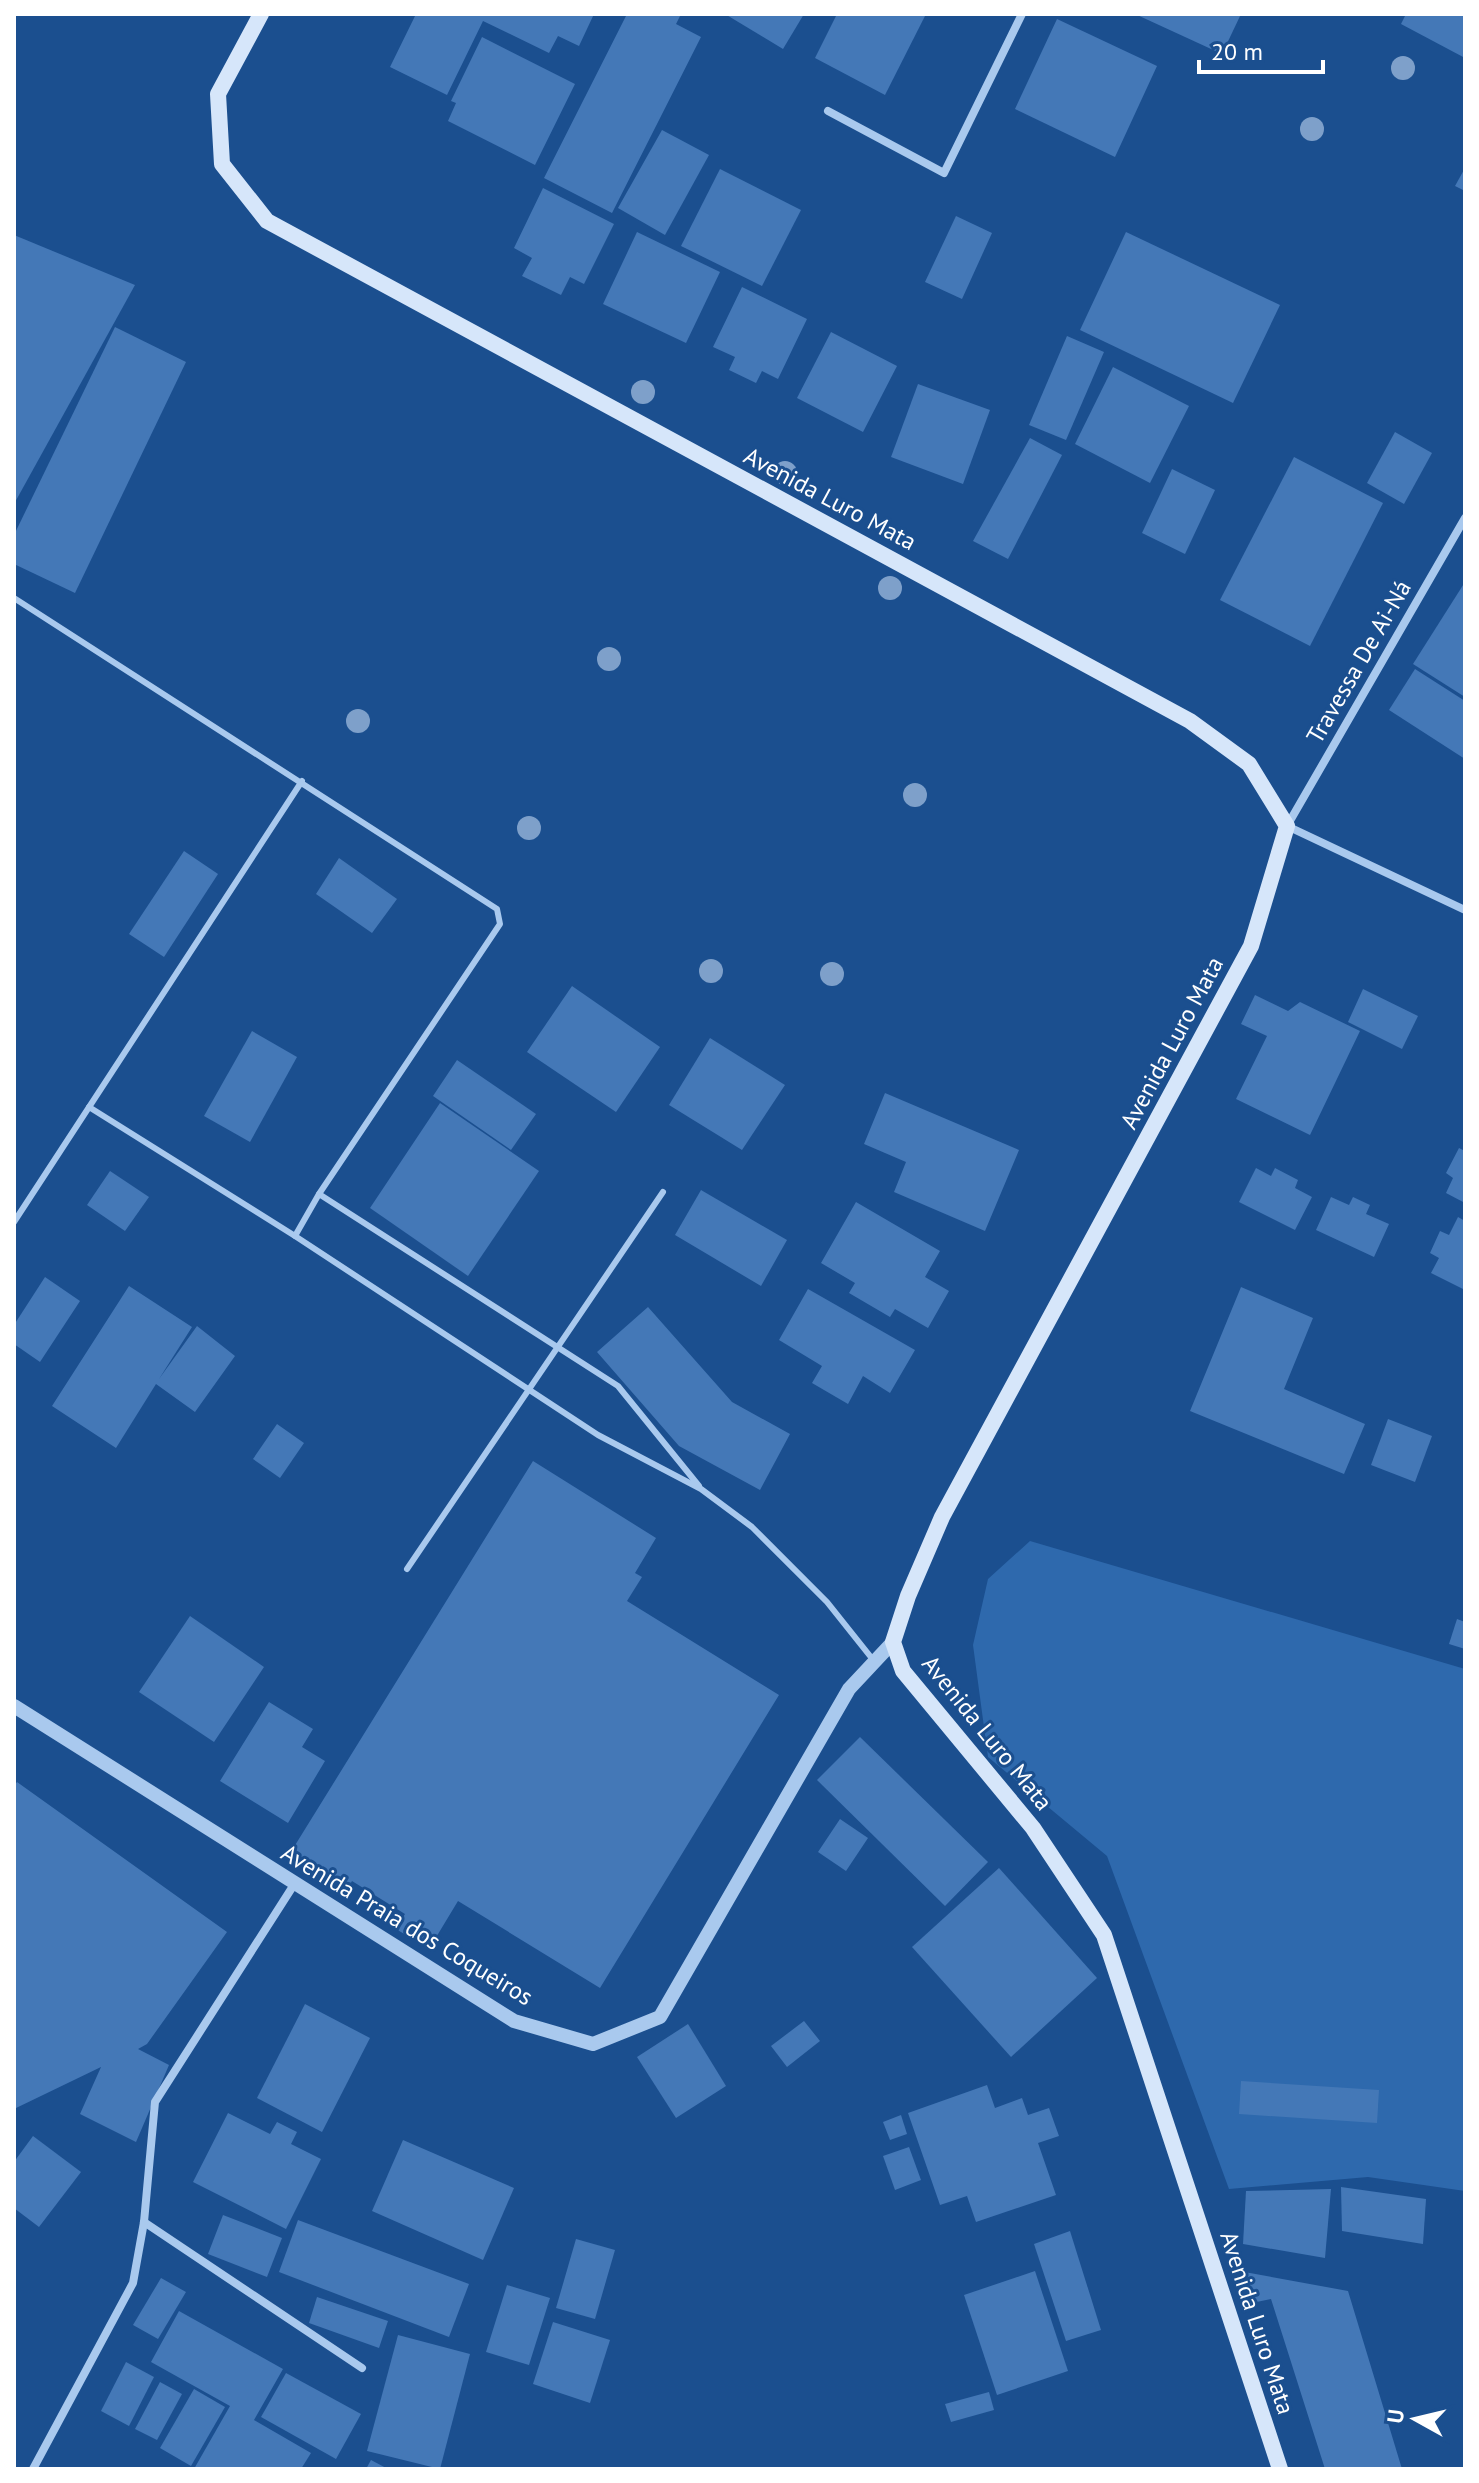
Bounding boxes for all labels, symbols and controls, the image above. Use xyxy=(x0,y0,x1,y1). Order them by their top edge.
scale bar xyxy=(1199,24,1323,74)
text: 20 m xyxy=(1211,36,1263,67)
street label: Avenida Luro Mata xyxy=(739,440,922,557)
street label: Travessa De Ai-Ná xyxy=(1299,575,1418,749)
street label: Avenida Luro Mata xyxy=(1113,951,1230,1134)
street label: Avenida Luro Mata xyxy=(915,1649,1059,1817)
street label: Avenida Praia dos Coqueiros xyxy=(276,1837,539,2012)
street label: Avenida Luro Mata xyxy=(1213,2227,1302,2418)
north arrow xyxy=(1375,2379,1455,2459)
text: U xyxy=(1380,2407,1410,2425)

